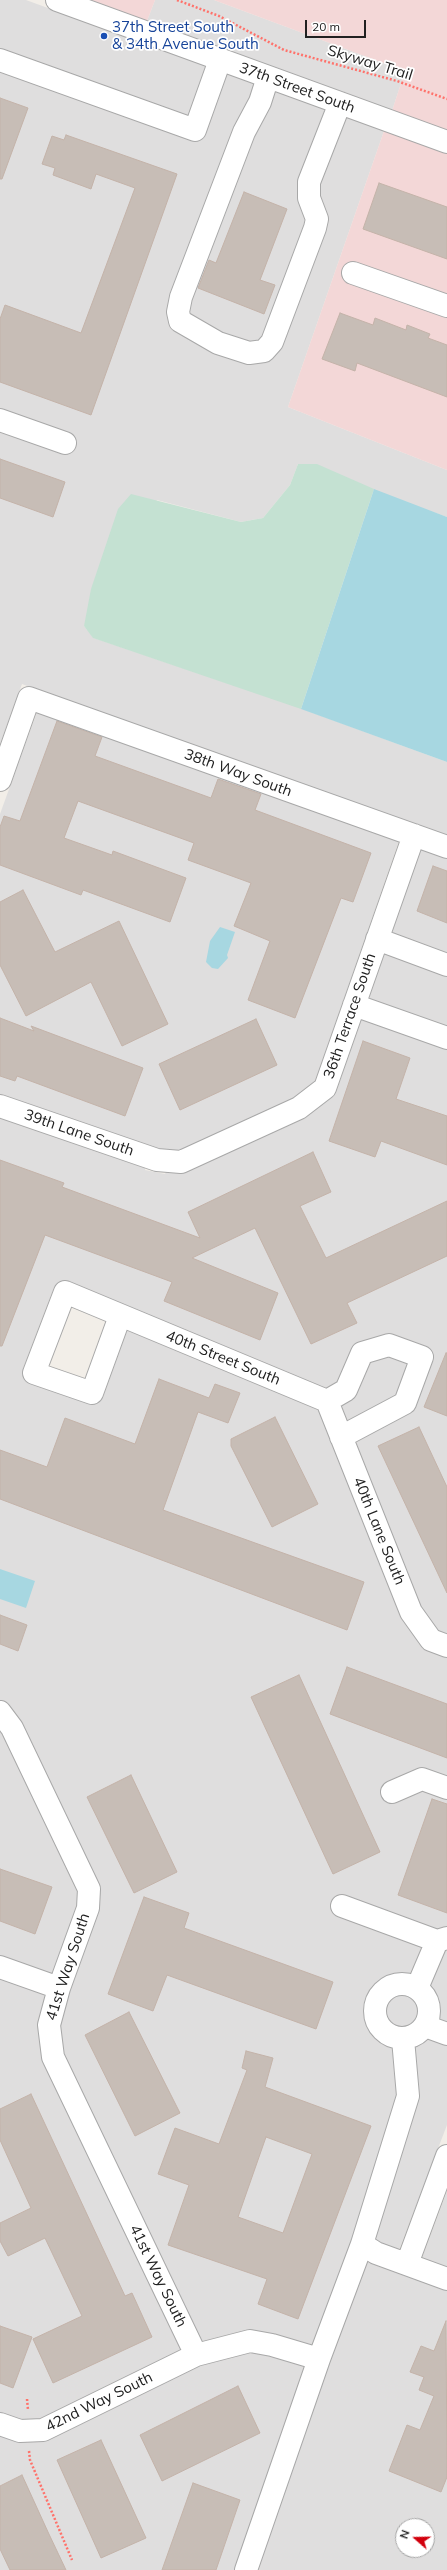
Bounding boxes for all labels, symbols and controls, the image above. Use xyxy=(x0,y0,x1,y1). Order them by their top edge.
scale bar xyxy=(307,12,368,38)
place label: 37th Street South & 34th Avenue South xyxy=(112,18,259,53)
text: 20 m xyxy=(312,19,340,34)
marker: 37th Street South & 34th Avenue South xyxy=(99,31,109,41)
street label: Skyway Trail xyxy=(325,42,415,84)
street label: 37th Street South xyxy=(237,59,357,117)
street label: 38th Way South xyxy=(182,745,294,801)
street label: 36th Terrace South xyxy=(320,951,380,1081)
street label: 39th Lane South xyxy=(22,1106,136,1160)
street label: 40th Street South xyxy=(163,1327,283,1389)
street label: 40th Lane South xyxy=(349,1475,409,1587)
street label: 41st Way South xyxy=(42,1911,94,2023)
street label: 41st Way South xyxy=(125,2222,191,2330)
street label: 42nd Way South xyxy=(43,2368,155,2436)
north arrow xyxy=(395,2518,435,2558)
text: N xyxy=(397,2528,413,2541)

